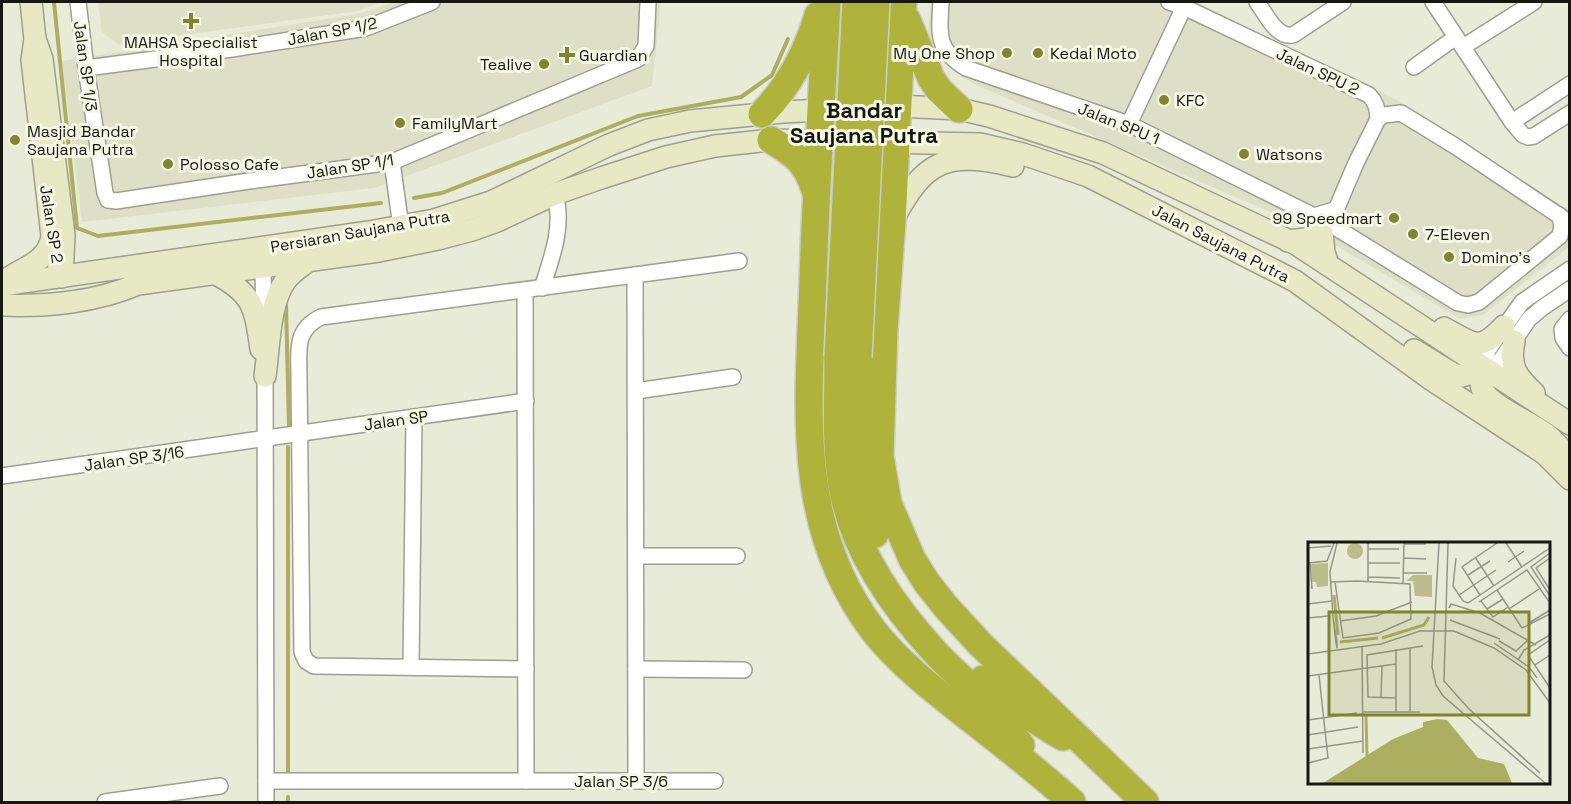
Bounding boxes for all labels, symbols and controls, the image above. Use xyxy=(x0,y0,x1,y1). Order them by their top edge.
marker: MAHSA Specialist Hospital xyxy=(182,12,200,30)
street label: Jalan SP 1/2 xyxy=(285,12,379,50)
street label: Jalan SP 1/3 xyxy=(69,19,102,113)
place label: MAHSA Specialist Hospital xyxy=(124,32,258,71)
place label: My One Shop xyxy=(893,43,995,64)
place label: Kedai Moto xyxy=(1050,43,1137,64)
street label: Jalan SPU 2 xyxy=(1273,43,1363,100)
place label: Guardian xyxy=(579,45,648,66)
marker: My One Shop xyxy=(1000,46,1014,60)
marker: Kedai Moto xyxy=(1031,46,1045,60)
marker: Guardian xyxy=(560,48,574,62)
place label: Tealive xyxy=(480,54,532,75)
marker: Tealive xyxy=(537,57,551,71)
place label: KFC xyxy=(1176,90,1205,111)
marker: KFC xyxy=(1157,93,1171,107)
district label: Bandar Saujana Putra xyxy=(790,96,938,149)
street label: Jalan SPU 1 xyxy=(1075,98,1163,149)
place label: FamilyMart xyxy=(412,113,498,134)
marker: FamilyMart xyxy=(393,116,407,130)
place label: Masjid Bandar Saujana Putra xyxy=(27,121,136,160)
marker: Masjid Bandar Saujana Putra xyxy=(8,133,22,147)
place label: Watsons xyxy=(1256,144,1322,165)
marker: Watsons xyxy=(1237,147,1251,161)
street label: Jalan SP 1/1 xyxy=(305,149,395,184)
place label: Polosso Cafe xyxy=(180,154,279,175)
marker: Polosso Cafe xyxy=(161,157,175,171)
street label: Jalan SP 2 xyxy=(35,184,68,264)
street label: Jalan Saujana Putra xyxy=(1148,200,1293,287)
street label: Persiaran Saujana Putra xyxy=(269,205,451,258)
place label: 99 Speedmart xyxy=(1273,208,1382,229)
marker: 99 Speedmart xyxy=(1387,211,1401,225)
place label: 7-Eleven xyxy=(1425,224,1490,245)
marker: 7-Eleven xyxy=(1406,227,1420,241)
place label: Domino's xyxy=(1461,247,1531,268)
marker: Domino's xyxy=(1442,250,1456,264)
street label: Jalan SP xyxy=(363,406,430,435)
street label: Jalan SP 3/16 xyxy=(83,441,186,476)
inset map xyxy=(1308,542,1550,783)
street label: Jalan SP 3/6 xyxy=(574,771,668,792)

